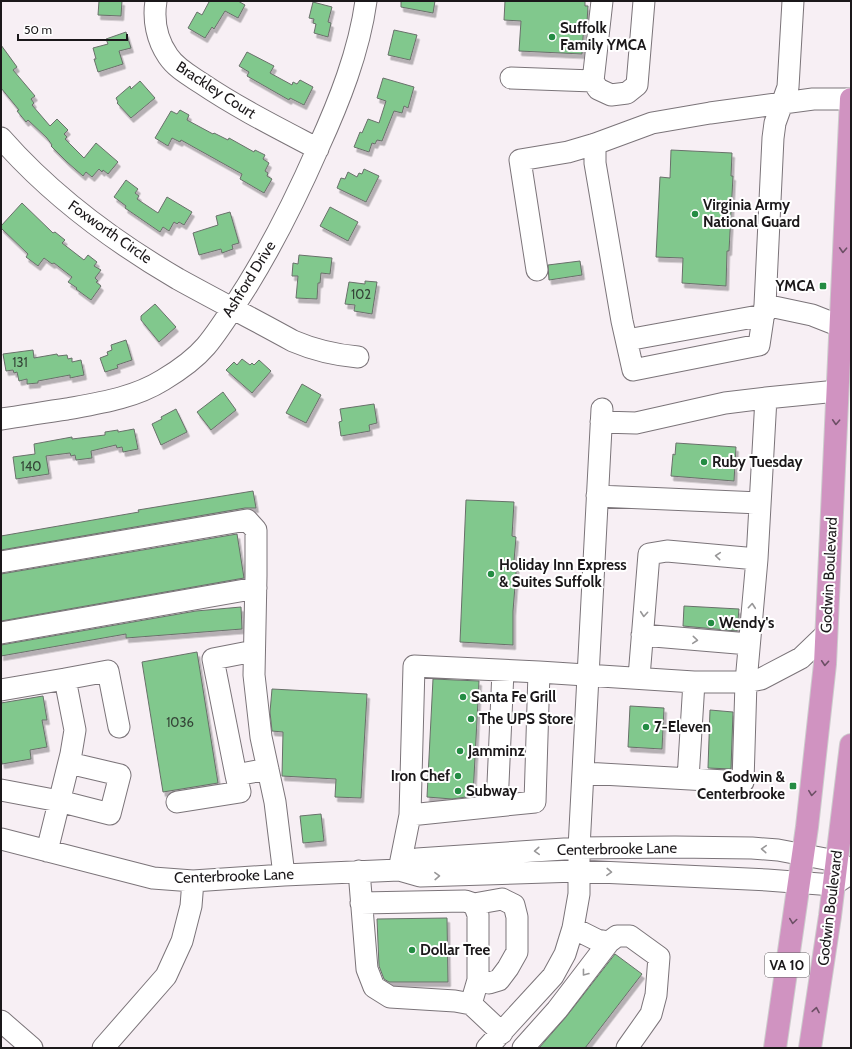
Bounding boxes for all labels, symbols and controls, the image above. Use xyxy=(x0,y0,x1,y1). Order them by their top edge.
scale bar xyxy=(18,16,127,42)
place label: Suffolk Family YMCA xyxy=(560,19,647,54)
text: 50 m xyxy=(24,22,52,37)
marker: Suffolk Family YMCA xyxy=(547,32,557,42)
street label: Brackley Court xyxy=(173,58,259,122)
place label: Virginia Army National Guard xyxy=(703,196,800,231)
street label: Foxworth Circle xyxy=(65,197,156,268)
marker: Virginia Army National Guard xyxy=(690,209,700,219)
street label: Ashford Drive xyxy=(218,237,280,320)
one-way arrow xyxy=(839,247,848,253)
place label: YMCA xyxy=(774,277,816,295)
marker: YMCA xyxy=(818,281,828,291)
house number: 102 xyxy=(351,286,371,302)
house number: 131 xyxy=(12,354,28,370)
one-way arrow xyxy=(832,419,840,425)
place label: Ruby Tuesday xyxy=(712,453,803,471)
marker: Ruby Tuesday xyxy=(699,457,709,467)
house number: 140 xyxy=(21,458,41,474)
street label: Godwin Boulevard xyxy=(817,517,841,633)
one-way arrow xyxy=(715,551,721,560)
place label: Holiday Inn Express & Suites Suffolk xyxy=(499,556,627,591)
marker: Holiday Inn Express & Suites Suffolk xyxy=(486,569,496,579)
one-way arrow xyxy=(748,603,757,609)
one-way arrow xyxy=(639,611,648,617)
place label: Wendy's xyxy=(719,614,774,632)
marker: Wendy's xyxy=(706,618,716,628)
one-way arrow xyxy=(692,635,698,644)
one-way arrow xyxy=(820,660,829,666)
place label: Santa Fe Grill xyxy=(471,688,556,706)
marker: Santa Fe Grill xyxy=(458,692,468,702)
place label: The UPS Store xyxy=(479,710,573,728)
house number: 1036 xyxy=(166,714,194,730)
marker: The UPS Store xyxy=(466,714,476,724)
place label: 7-Eleven xyxy=(654,718,711,736)
marker: 7-Eleven xyxy=(641,722,651,732)
place label: Jamminz xyxy=(467,742,525,760)
marker: Jamminz xyxy=(455,746,465,756)
place label: Iron Chef xyxy=(391,767,450,785)
place label: Godwin & Centerbrooke xyxy=(697,768,786,803)
marker: Iron Chef xyxy=(453,771,463,781)
marker: Godwin & Centerbrooke xyxy=(788,781,798,791)
place label: Subway xyxy=(466,782,518,800)
marker: Subway xyxy=(453,786,463,796)
one-way arrow xyxy=(807,790,816,796)
street label: Centerbrooke Lane xyxy=(557,839,677,859)
one-way arrow xyxy=(761,844,767,853)
one-way arrow xyxy=(534,847,540,856)
street label: Godwin Boulevard xyxy=(814,849,846,967)
street label: Centerbrooke Lane xyxy=(174,865,295,887)
one-way arrow xyxy=(606,868,612,877)
one-way arrow xyxy=(434,872,440,880)
one-way arrow xyxy=(789,918,798,924)
place label: Dollar Tree xyxy=(420,941,491,959)
marker: Dollar Tree xyxy=(407,945,417,955)
road number: VA 10 xyxy=(765,953,809,977)
one-way arrow xyxy=(583,969,590,976)
one-way arrow xyxy=(811,1006,820,1013)

